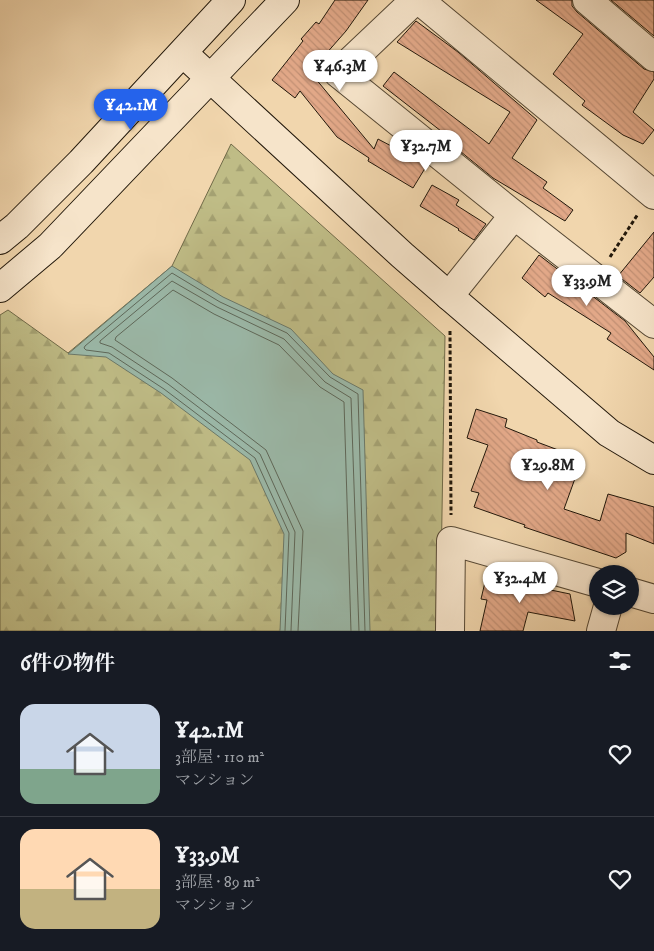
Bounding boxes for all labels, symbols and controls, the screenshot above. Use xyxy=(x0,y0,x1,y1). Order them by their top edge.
pin: ¥46.3M xyxy=(299,49,381,92)
text: ¥46.3M xyxy=(314,56,366,76)
pin: ¥42.1M xyxy=(90,88,172,131)
text: ¥42.1M xyxy=(105,95,157,115)
pin: ¥32.7M xyxy=(385,130,467,172)
text: ¥32.7M xyxy=(401,136,451,156)
pin: ¥33.9M xyxy=(546,264,628,307)
text: ¥33.9M xyxy=(562,271,612,291)
pin: ¥29.8M xyxy=(507,448,589,491)
text: ¥29.8M xyxy=(522,455,575,475)
pin: ¥32.4M xyxy=(479,562,561,604)
map controls xyxy=(589,565,639,615)
button: layers xyxy=(589,565,639,615)
text: ¥32.4M xyxy=(494,568,546,588)
icon: filters xyxy=(606,647,634,675)
text: 6件の物件 xyxy=(20,651,115,677)
text: ¥42.1M xyxy=(175,718,244,744)
icon: home xyxy=(60,724,120,784)
icon: heart xyxy=(606,740,634,768)
text: 3部屋 · 110 m² xyxy=(175,747,264,767)
text: マンション xyxy=(175,770,254,790)
text: ¥33.9M xyxy=(175,843,239,869)
icon: home xyxy=(60,849,120,909)
icon: heart xyxy=(606,865,634,893)
text: 3部屋 · 89 m² xyxy=(175,872,260,892)
text: マンション xyxy=(175,895,254,915)

